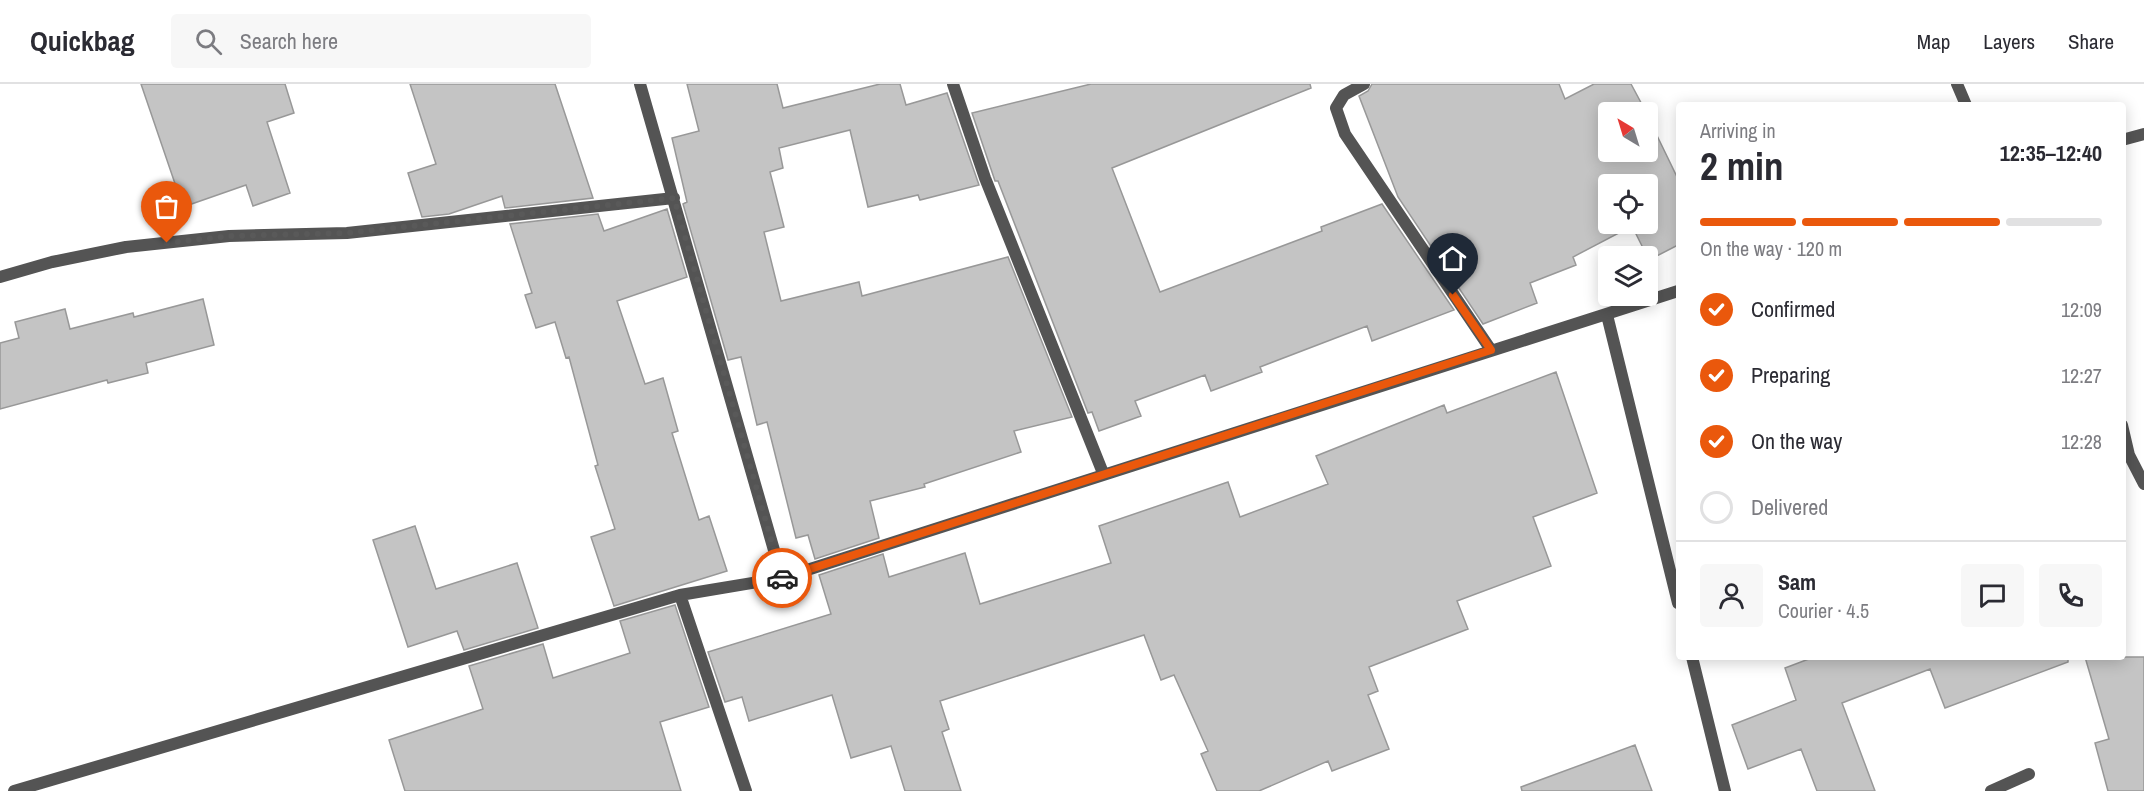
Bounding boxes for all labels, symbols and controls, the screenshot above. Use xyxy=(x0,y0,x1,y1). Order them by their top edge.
search box xyxy=(171,14,591,68)
text: Quickbag xyxy=(30,22,135,60)
icon: search xyxy=(192,25,225,58)
text: Search here xyxy=(240,26,338,56)
text: Map xyxy=(1917,27,1950,56)
text: Layers xyxy=(1983,27,2035,56)
text: Share xyxy=(2068,27,2114,56)
north arrow xyxy=(1598,102,1658,162)
map controls xyxy=(1598,102,1658,306)
text: Arriving in xyxy=(1700,117,1776,144)
text: 12:35–12:40 xyxy=(2000,138,2102,168)
text: 2 min xyxy=(1700,140,1784,192)
button: locate xyxy=(1598,174,1658,234)
pin xyxy=(141,181,192,243)
icon: bag xyxy=(150,190,183,223)
pin xyxy=(1427,233,1478,295)
text: On the way · 120 m xyxy=(1700,235,1842,262)
icon: home xyxy=(1436,242,1469,275)
button: layers xyxy=(1598,246,1658,306)
icon: check xyxy=(1700,293,1733,326)
text: Confirmed xyxy=(1751,294,1835,324)
text: 12:09 xyxy=(2061,296,2102,323)
icon: check xyxy=(1700,359,1733,392)
text: Preparing xyxy=(1751,360,1830,390)
text: 12:27 xyxy=(2061,362,2102,389)
icon: check xyxy=(1700,425,1733,458)
text: On the way xyxy=(1751,426,1842,456)
text: 12:28 xyxy=(2061,428,2102,455)
text: Delivered xyxy=(1751,492,1828,522)
courier xyxy=(752,548,812,608)
icon: car xyxy=(766,562,799,595)
button: person xyxy=(1700,564,1763,627)
button: chat xyxy=(1961,564,2024,627)
button: phone xyxy=(2039,564,2102,627)
text: Sam xyxy=(1778,567,1816,597)
text: Courier · 4.5 xyxy=(1778,597,1869,624)

